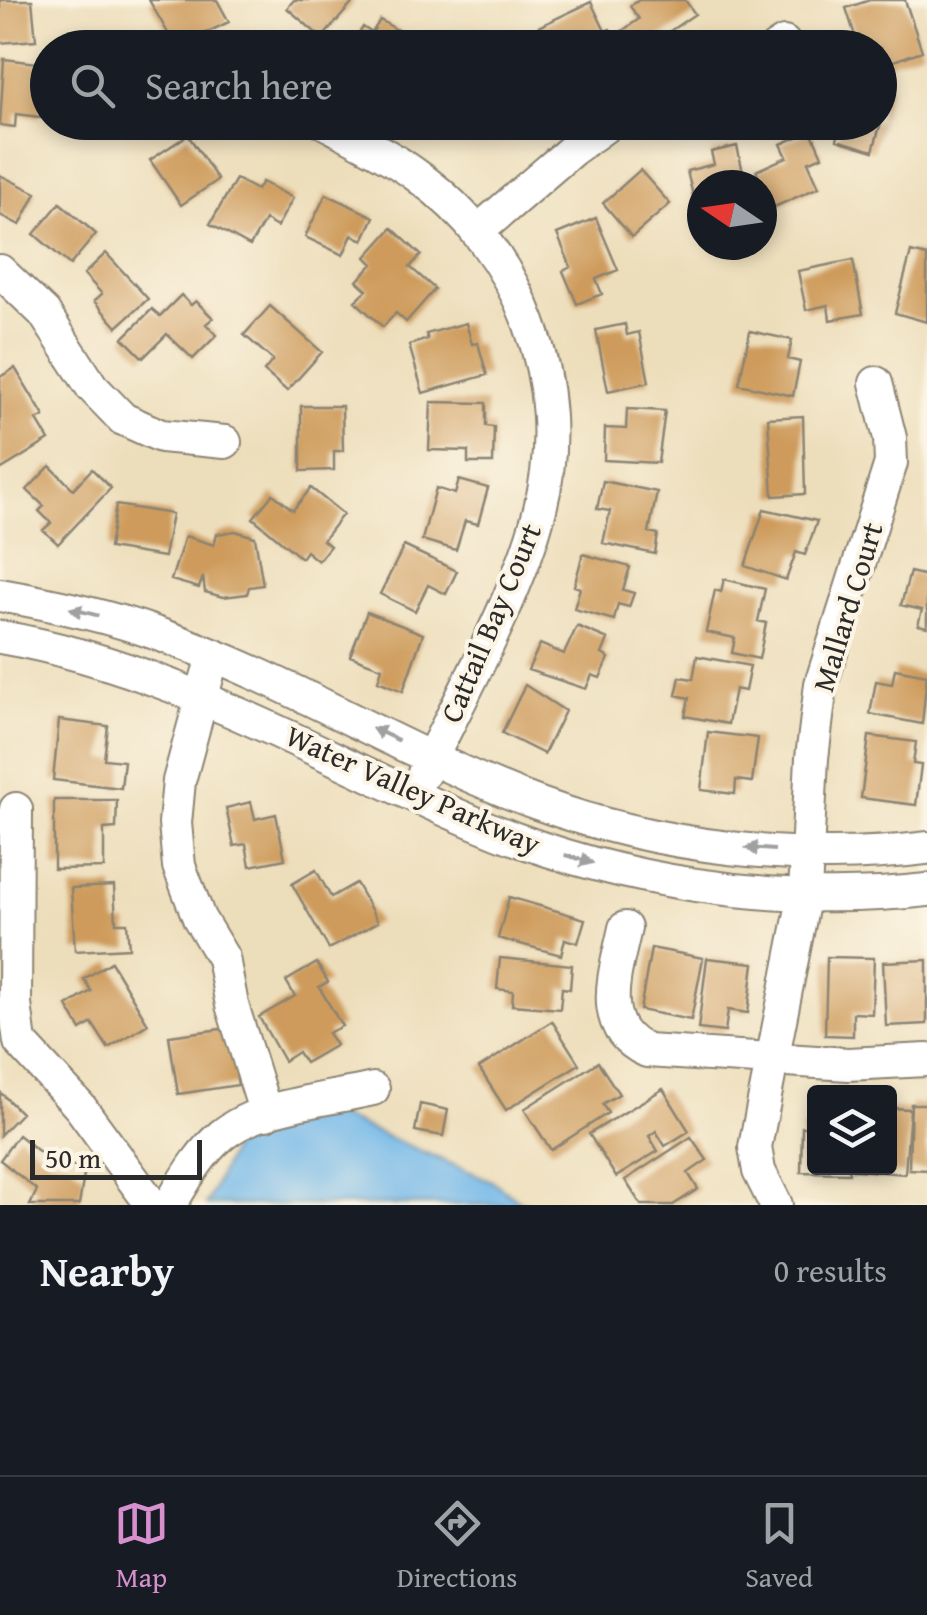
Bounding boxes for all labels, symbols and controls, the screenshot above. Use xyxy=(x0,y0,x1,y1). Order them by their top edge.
search box xyxy=(30,30,897,140)
text: Search here xyxy=(145,57,333,113)
icon: search xyxy=(65,58,120,113)
north arrow xyxy=(687,170,777,260)
street label: Cattail Bay Court xyxy=(428,516,552,729)
street label: Mallard Court xyxy=(800,516,894,697)
one-way arrow xyxy=(68,604,99,620)
street label: Water Valley Parkway xyxy=(279,713,548,865)
one-way arrow xyxy=(370,726,399,743)
one-way arrow xyxy=(743,841,775,857)
one-way arrow xyxy=(565,852,595,867)
map controls xyxy=(807,1085,897,1175)
button: layers xyxy=(807,1085,897,1175)
scale bar xyxy=(30,1135,202,1180)
text: 50 m xyxy=(45,1137,101,1178)
text: Nearby xyxy=(40,1240,174,1301)
text: 0 results xyxy=(774,1247,887,1294)
tab: Map xyxy=(114,1496,169,1597)
tab: Directions xyxy=(397,1496,517,1597)
tab: Saved xyxy=(745,1496,813,1597)

